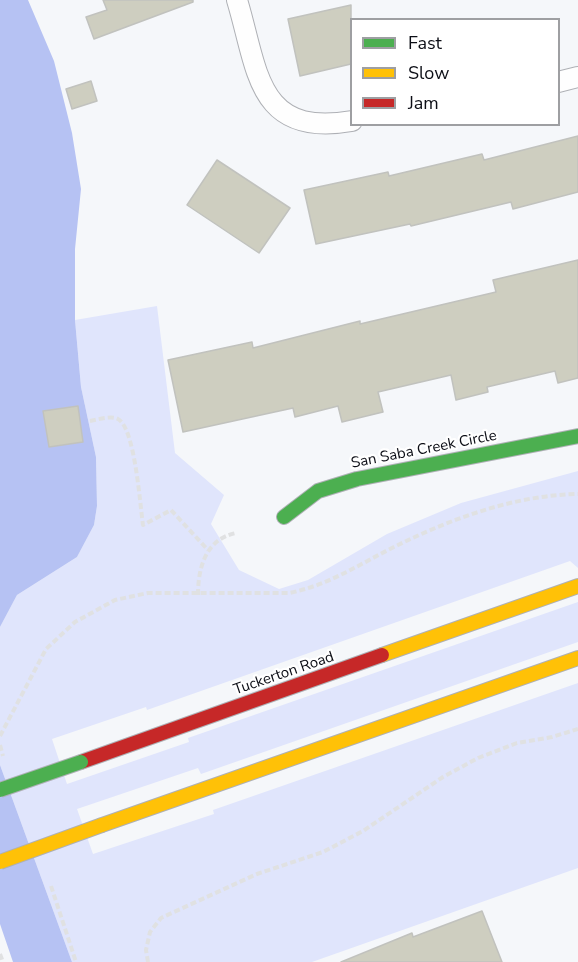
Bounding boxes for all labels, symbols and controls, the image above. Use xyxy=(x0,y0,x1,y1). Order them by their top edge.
legend xyxy=(350,18,560,126)
text: Fast xyxy=(408,31,442,55)
text: Slow xyxy=(408,61,449,85)
text: Jam xyxy=(408,91,439,115)
street label: San Saba Creek Circle xyxy=(350,427,498,473)
street label: Tuckerton Road xyxy=(231,648,337,700)

